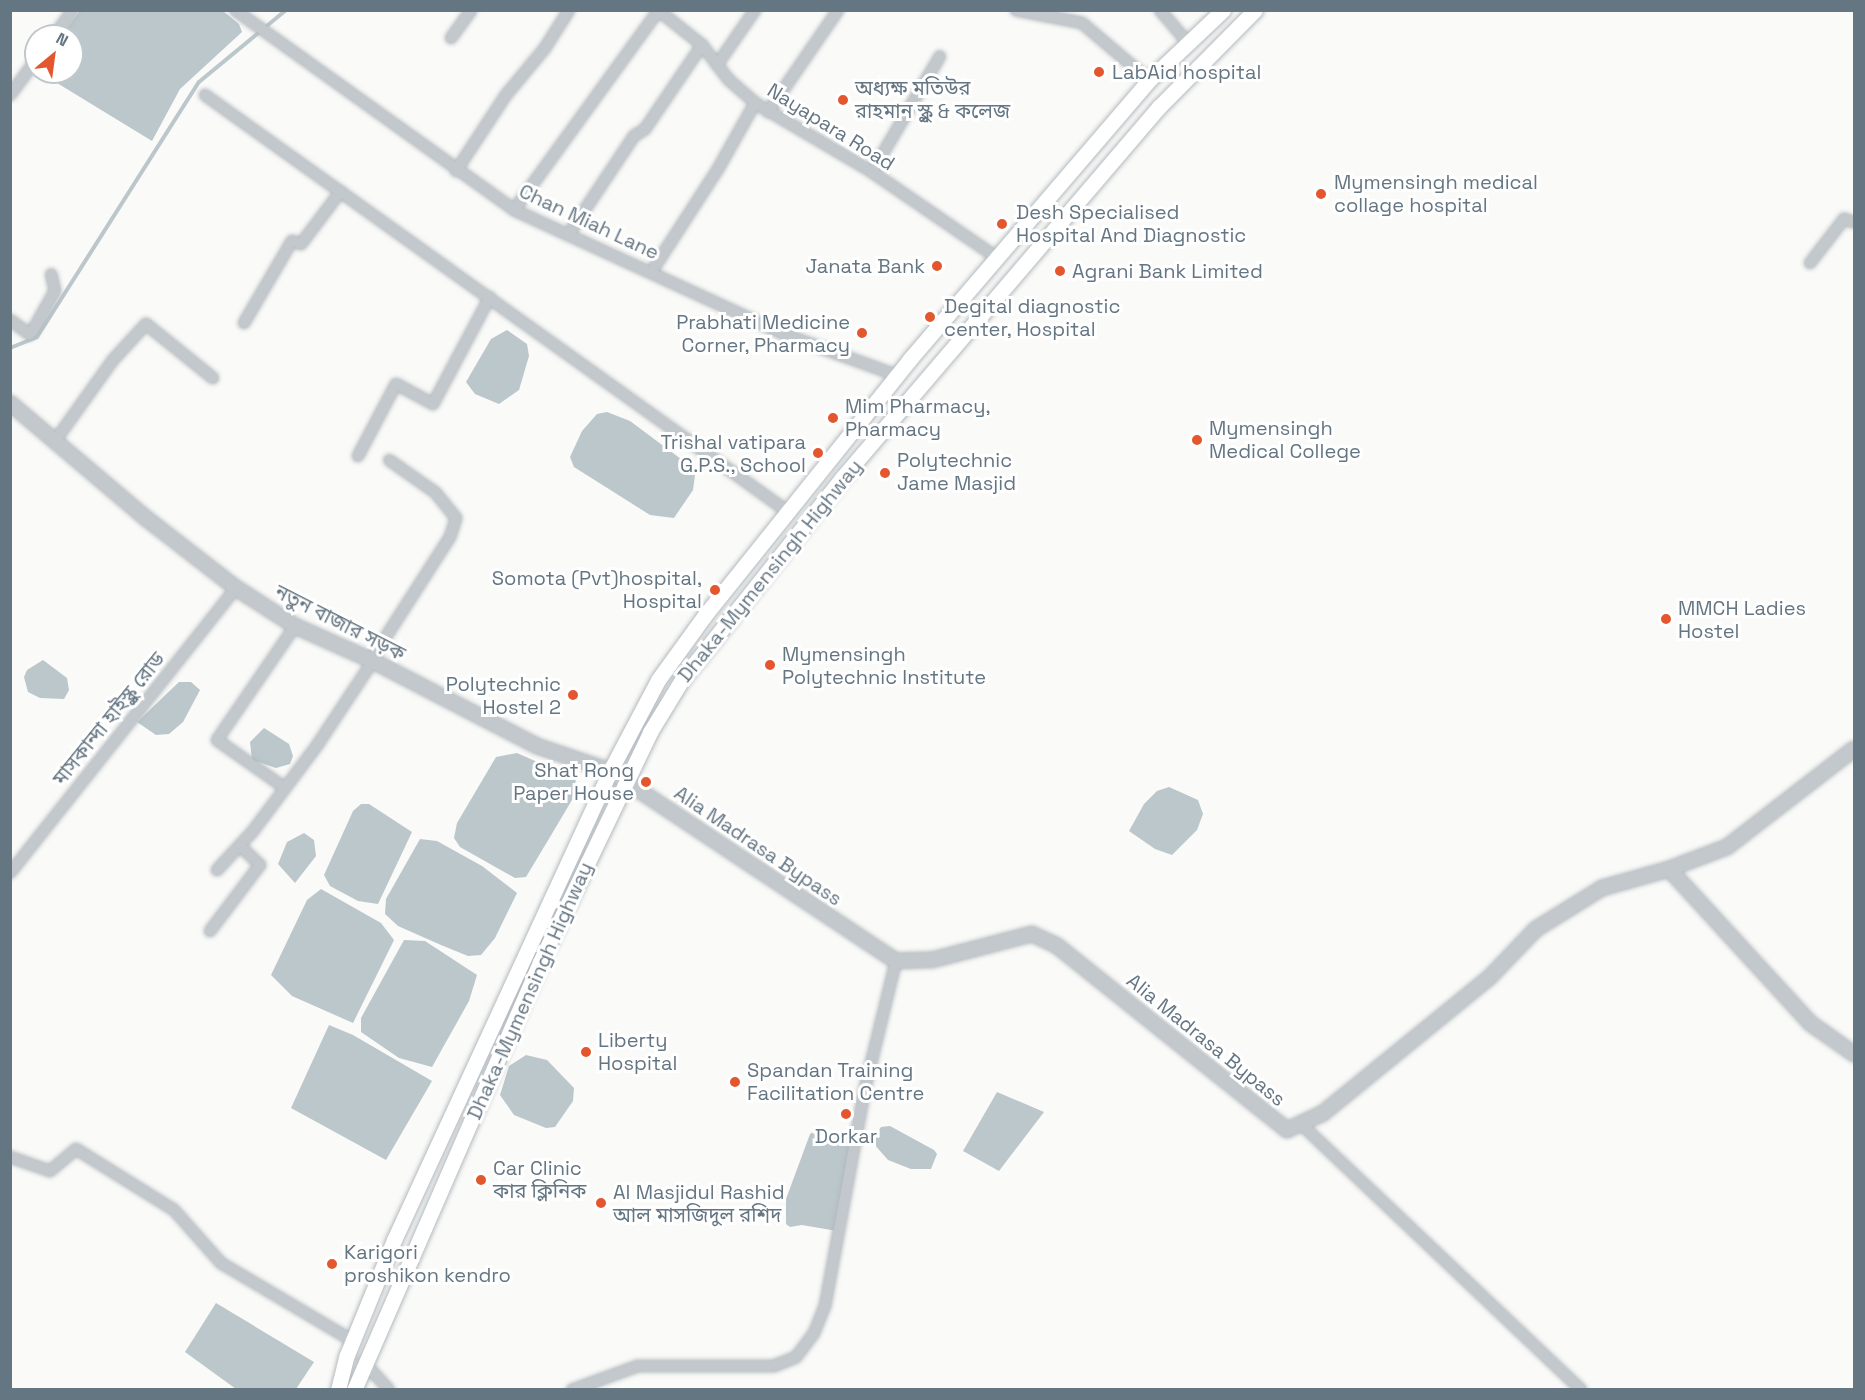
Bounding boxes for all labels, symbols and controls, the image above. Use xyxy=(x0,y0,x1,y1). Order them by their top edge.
north arrow xyxy=(24,24,84,84)
text: N xyxy=(52,28,72,51)
place label: LabAid hospital xyxy=(1112,60,1261,84)
marker: LabAid hospital xyxy=(1090,63,1108,81)
place label: অধ্যক্ষ মতিউর রাহমান স্কুল & কলেজ xyxy=(855,77,1010,124)
street label: Nayapara Road xyxy=(763,78,899,176)
marker: অধ্যক্ষ মতিউর রাহমান স্কুল & কলেজ xyxy=(836,93,850,107)
place label: Mymensingh medical collage hospital xyxy=(1334,170,1538,217)
street label: Chan Miah Lane xyxy=(515,179,663,265)
marker: Mymensingh medical collage hospital xyxy=(1312,185,1330,203)
place label: Desh Specialised Hospital And Diagnostic xyxy=(1016,201,1247,248)
marker: Desh Specialised Hospital And Diagnostic xyxy=(993,215,1011,233)
place label: Janata Bank xyxy=(805,254,925,278)
marker: Janata Bank xyxy=(930,259,944,273)
place label: Agrani Bank Limited xyxy=(1072,259,1263,283)
marker: Agrani Bank Limited xyxy=(1053,264,1067,278)
place label: Degital diagnostic center, Hospital xyxy=(944,294,1120,341)
marker: Degital diagnostic center, Hospital xyxy=(921,308,939,326)
place label: Prabhati Medicine Corner, Pharmacy xyxy=(676,310,850,357)
marker: Prabhati Medicine Corner, Pharmacy xyxy=(855,326,869,340)
place label: Mim Pharmacy, Pharmacy xyxy=(845,394,991,441)
marker: Mim Pharmacy, Pharmacy xyxy=(826,411,840,425)
place label: Mymensingh Medical College xyxy=(1209,416,1361,463)
place label: Trishal vatipara G.P.S., School xyxy=(660,430,806,477)
marker: Mymensingh Medical College xyxy=(1190,433,1204,447)
marker: Trishal vatipara G.P.S., School xyxy=(811,446,825,460)
place label: Polytechnic Jame Masjid xyxy=(897,449,1016,496)
street label: Dhaka-Mymensingh Highway xyxy=(673,455,867,687)
marker: Polytechnic Jame Masjid xyxy=(878,466,892,480)
place label: Somota (Pvt)hospital, Hospital xyxy=(492,566,702,613)
street label: নতুন বাজার সড়ক xyxy=(271,580,409,666)
marker: Somota (Pvt)hospital, Hospital xyxy=(706,581,724,599)
place label: MMCH Ladies Hostel xyxy=(1678,596,1806,643)
marker: MMCH Ladies Hostel xyxy=(1659,612,1673,626)
place label: Mymensingh Polytechnic Institute xyxy=(782,642,986,689)
street label: মাসকান্দা হাইস্কুল রোড xyxy=(48,648,170,790)
marker: Mymensingh Polytechnic Institute xyxy=(763,658,777,672)
place label: Polytechnic Hostel 2 xyxy=(446,672,561,719)
marker: Polytechnic Hostel 2 xyxy=(566,688,580,702)
place label: Shat Rong Paper House xyxy=(513,759,634,806)
marker: Shat Rong Paper House xyxy=(639,775,653,789)
street label: Alia Madrasa Bypass xyxy=(670,781,846,911)
street label: Dhaka-Mymensingh Highway xyxy=(462,859,598,1123)
street label: Alia Madrasa Bypass xyxy=(1122,969,1290,1111)
place label: Liberty Hospital xyxy=(598,1028,677,1075)
marker: Liberty Hospital xyxy=(579,1045,593,1059)
place label: Spandan Training Facilitation Centre xyxy=(747,1058,924,1105)
marker: Spandan Training Facilitation Centre xyxy=(728,1075,742,1089)
marker: Dorkar xyxy=(839,1107,853,1121)
place label: Dorkar xyxy=(815,1124,877,1148)
place label: Car Clinic কার ক্লিনিক xyxy=(493,1156,586,1203)
marker: Car Clinic কার ক্লিনিক xyxy=(474,1173,488,1187)
place label: Al Masjidul Rashid আল মাসজিদুল রশিদ xyxy=(613,1180,785,1227)
marker: Al Masjidul Rashid আল মাসজিদুল রশিদ xyxy=(594,1196,608,1210)
place label: Karigori proshikon kendro xyxy=(344,1240,511,1287)
marker: Karigori proshikon kendro xyxy=(325,1257,339,1271)

